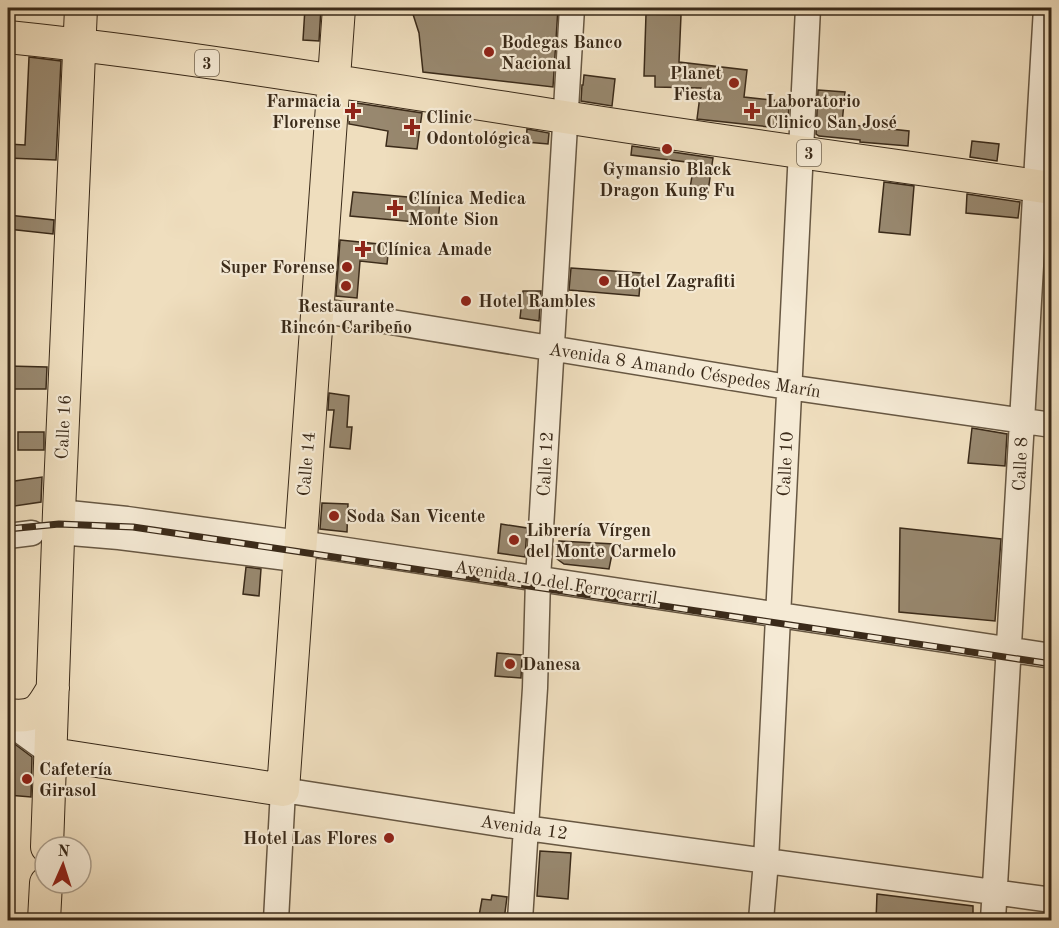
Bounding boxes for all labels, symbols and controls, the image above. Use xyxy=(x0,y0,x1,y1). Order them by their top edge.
place label: Bodegas Banco Nacional xyxy=(501,34,622,73)
marker: Bodegas Banco Nacional xyxy=(482,45,496,59)
road number: 3 xyxy=(195,50,219,76)
place label: Planet Fiesta xyxy=(670,65,722,104)
marker: Planet Fiesta xyxy=(727,76,741,90)
place label: Farmacia Florense xyxy=(266,93,341,132)
place label: Laboratorio Clinico San José xyxy=(766,93,897,132)
marker: Laboratorio Clinico San José xyxy=(743,102,761,120)
marker: Farmacia Florense xyxy=(346,104,360,118)
place label: Clinic Odontológica xyxy=(426,109,531,148)
marker: Clinic Odontológica xyxy=(403,118,421,136)
road number: 3 xyxy=(797,140,821,166)
marker: Gymansio Black Dragon Kung Fu xyxy=(660,142,674,156)
place label: Gymansio Black Dragon Kung Fu xyxy=(599,161,735,200)
place label: Clínica Medica Monte Sion xyxy=(408,190,526,229)
marker: Clínica Medica Monte Sion xyxy=(386,199,404,217)
marker: Clínica Amade xyxy=(354,240,372,258)
place label: Clínica Amade xyxy=(376,241,492,259)
place label: Super Forense xyxy=(220,259,335,277)
marker: Super Forense xyxy=(340,260,354,274)
place label: Hotel Zagrafiti xyxy=(616,273,735,291)
marker: Hotel Zagrafiti xyxy=(597,274,611,288)
marker: Restaurante Rincón Caribeño xyxy=(339,279,353,293)
place label: Hotel Rambles xyxy=(478,293,596,311)
marker: Hotel Rambles xyxy=(459,294,473,308)
place label: Restaurante Rincón Caribeño xyxy=(280,298,412,337)
street label: Avenida 8 Amando Céspedes Marín xyxy=(548,341,822,401)
street label: Calle 16 xyxy=(53,394,75,460)
street label: Calle 14 xyxy=(295,431,319,497)
street label: Calle 12 xyxy=(535,431,557,497)
street label: Calle 10 xyxy=(775,431,797,497)
street label: Calle 8 xyxy=(1011,436,1031,492)
place label: Soda San Vicente xyxy=(346,508,486,526)
marker: Soda San Vicente xyxy=(327,509,341,523)
place label: Librería Vírgen del Monte Carmelo xyxy=(526,522,676,561)
marker: Librería Vírgen del Monte Carmelo xyxy=(507,533,521,547)
street label: Avenida 10 del Ferrocarril xyxy=(453,558,659,608)
place label: Danesa xyxy=(522,656,581,674)
marker: Danesa xyxy=(503,657,517,671)
place label: Cafetería Girasol xyxy=(39,761,112,800)
marker: Cafetería Girasol xyxy=(20,772,34,786)
street label: Avenida 12 xyxy=(479,813,569,843)
place label: Hotel Las Flores xyxy=(243,830,377,848)
marker: Hotel Las Flores xyxy=(382,831,396,845)
north arrow xyxy=(33,835,93,895)
text: N xyxy=(57,844,71,860)

